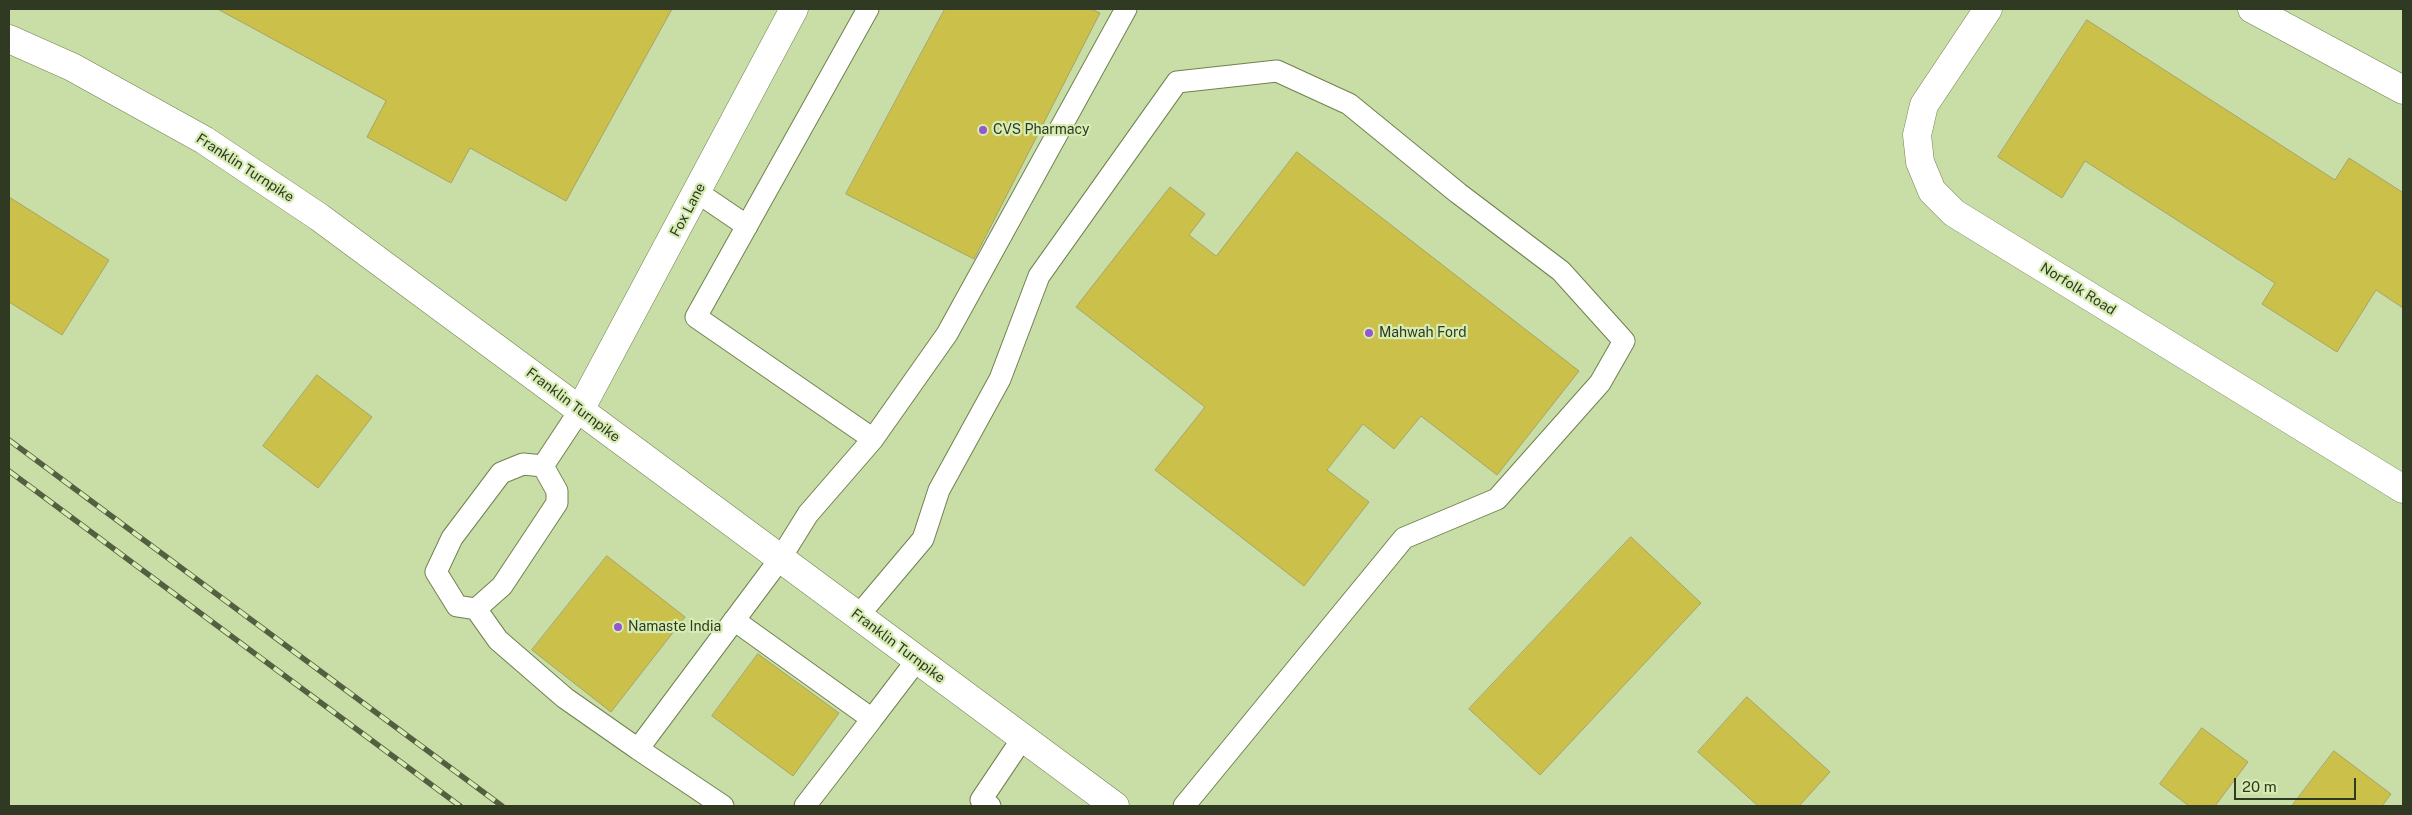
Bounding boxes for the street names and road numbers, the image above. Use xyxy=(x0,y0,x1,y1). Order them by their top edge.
street label: Franklin Turnpike xyxy=(193,130,297,206)
street label: Fox Lane xyxy=(667,180,709,240)
street label: Norfolk Road xyxy=(2037,259,2119,319)
street label: Franklin Turnpike xyxy=(523,364,623,446)
street label: Franklin Turnpike xyxy=(848,605,948,687)

